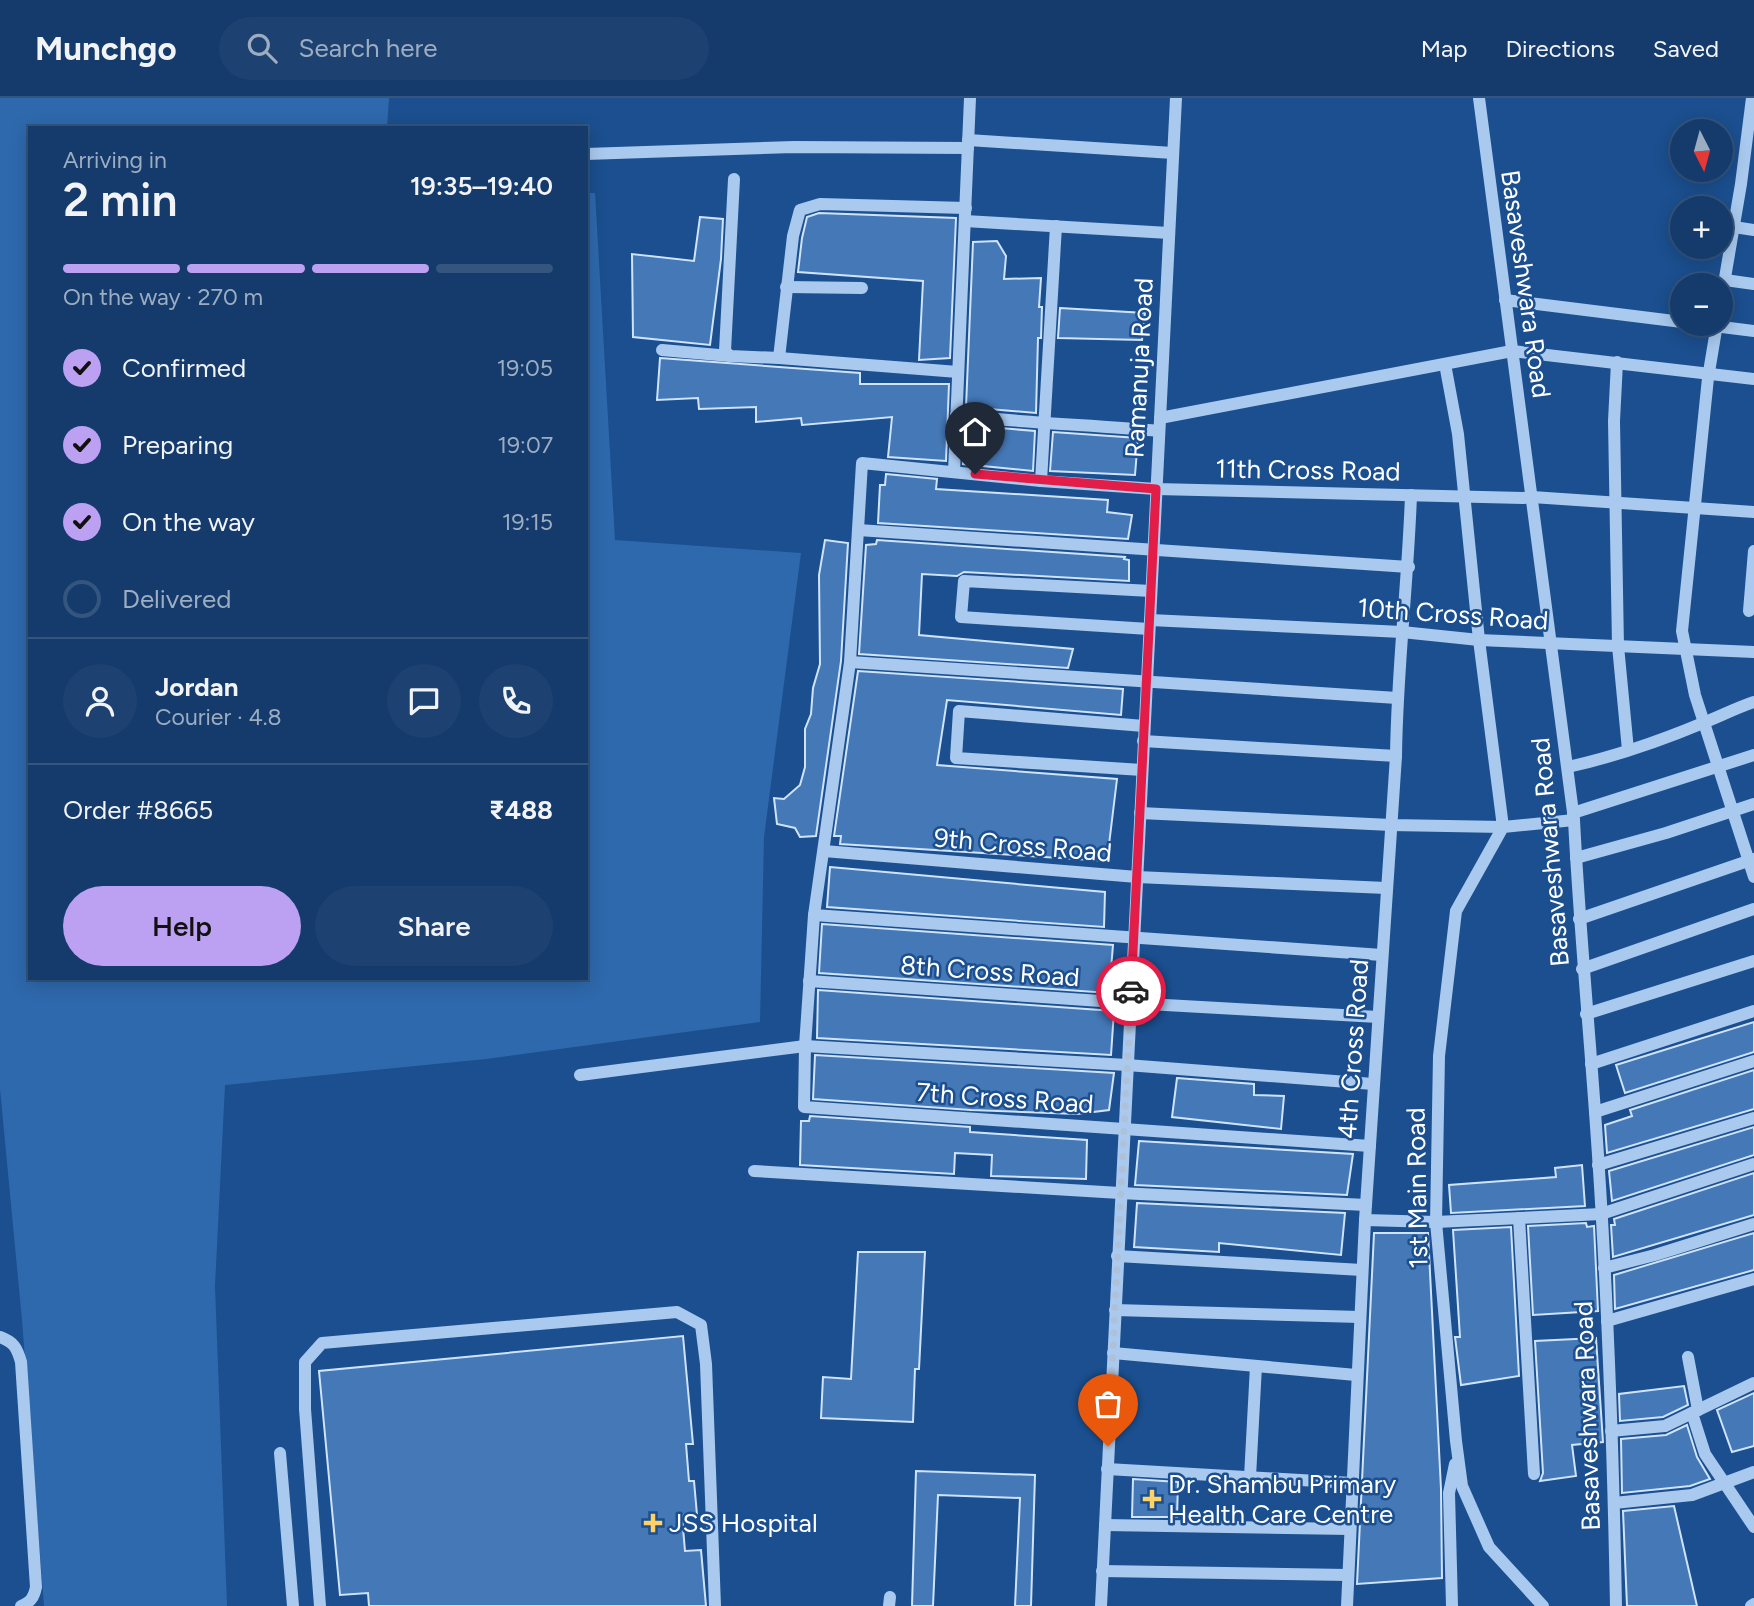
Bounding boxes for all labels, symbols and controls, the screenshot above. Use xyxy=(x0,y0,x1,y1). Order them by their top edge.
search box xyxy=(219,17,709,80)
text: Munchgo xyxy=(35,29,177,68)
icon: search xyxy=(243,29,281,67)
text: Search here xyxy=(299,32,438,64)
text: Map xyxy=(1421,34,1467,63)
text: Directions xyxy=(1505,34,1615,63)
text: Saved xyxy=(1653,34,1719,63)
north arrow xyxy=(1670,119,1732,182)
map controls xyxy=(1670,119,1733,336)
text: Arriving in xyxy=(63,146,167,174)
street label: Basaveshwara Road xyxy=(1494,168,1558,400)
text: 19:35–19:40 xyxy=(410,170,553,202)
text: 2 min xyxy=(63,172,178,228)
button: + xyxy=(1670,196,1733,259)
button: − xyxy=(1670,273,1733,336)
street label: Ramanuja Road xyxy=(1118,277,1160,459)
text: On the way · 270 m xyxy=(63,283,263,311)
icon: check xyxy=(63,349,101,387)
text: Confirmed xyxy=(122,352,246,384)
text: 19:05 xyxy=(497,354,553,382)
pin xyxy=(945,402,1005,474)
icon: home xyxy=(956,413,994,451)
icon: check xyxy=(63,426,101,464)
text: Preparing xyxy=(122,429,233,461)
text: 19:07 xyxy=(498,431,553,459)
street label: 11th Cross Road xyxy=(1215,452,1401,488)
icon: check xyxy=(63,503,101,541)
text: On the way xyxy=(122,506,255,538)
text: 19:15 xyxy=(502,508,553,536)
text: Delivered xyxy=(122,583,231,615)
street label: 10th Cross Road xyxy=(1356,591,1550,637)
button: person xyxy=(63,664,137,738)
button: chat xyxy=(387,664,461,738)
button: phone xyxy=(479,664,553,738)
text: Jordan xyxy=(155,671,238,703)
text: Courier · 4.8 xyxy=(155,703,282,731)
street label: Basaveshwara Road xyxy=(1524,736,1576,968)
text: Order #8665 xyxy=(63,794,213,826)
text: ₹488 xyxy=(489,794,553,826)
street label: 9th Cross Road xyxy=(933,821,1113,869)
button: Help xyxy=(63,886,301,966)
button: Share xyxy=(315,886,553,966)
street label: 8th Cross Road xyxy=(899,949,1081,993)
courier xyxy=(1096,956,1166,1026)
street label: 4th Cross Road xyxy=(1331,958,1375,1140)
icon: car xyxy=(1112,972,1150,1010)
street label: 7th Cross Road xyxy=(915,1076,1095,1120)
street label: 1st Main Road xyxy=(1400,1107,1434,1269)
street label: Basaveshwara Road xyxy=(1567,1301,1607,1531)
pin xyxy=(1078,1374,1138,1446)
icon: bag xyxy=(1089,1385,1127,1423)
place label: Dr. Shambu Primary Health Care Centre xyxy=(1168,1468,1396,1530)
marker: Dr. Shambu Primary Health Care Centre xyxy=(1142,1489,1162,1509)
place label: JSS Hospital xyxy=(669,1507,818,1539)
marker: JSS Hospital xyxy=(643,1513,663,1533)

